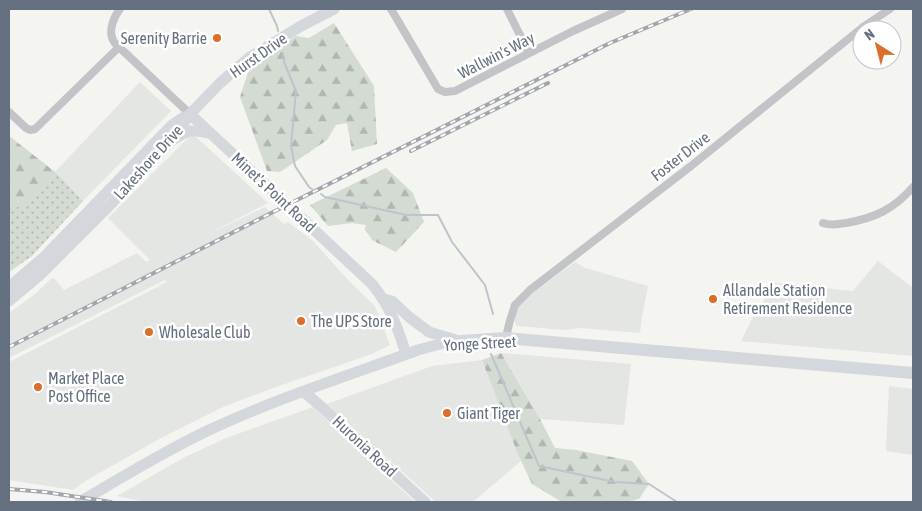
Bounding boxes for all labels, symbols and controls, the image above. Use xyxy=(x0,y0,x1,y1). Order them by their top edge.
north arrow xyxy=(852,20,902,70)
text: N xyxy=(861,26,877,43)
street label: Wallwin's Way xyxy=(455,28,538,83)
place label: Serenity Barrie xyxy=(121,29,207,48)
street label: Hurst Drive xyxy=(226,29,290,81)
marker: Serenity Barrie xyxy=(211,32,223,44)
street label: Lakeshore Drive xyxy=(110,121,186,203)
street label: Foster Drive xyxy=(647,128,713,184)
street label: Minet's Point Road xyxy=(228,148,320,236)
place label: Allandale Station Retirement Residence xyxy=(723,281,852,317)
marker: Allandale Station Retirement Residence xyxy=(707,293,719,305)
place label: The UPS Store xyxy=(311,312,392,330)
marker: The UPS Store xyxy=(295,315,307,327)
place label: Wholesale Club xyxy=(159,323,251,341)
marker: Wholesale Club xyxy=(143,326,155,338)
street label: Yonge Street xyxy=(443,332,517,355)
place label: Market Place Post Office xyxy=(48,369,124,405)
marker: Market Place Post Office xyxy=(32,381,44,393)
place label: Giant Tiger xyxy=(457,404,520,423)
marker: Giant Tiger xyxy=(441,407,453,419)
street label: Huronia Road xyxy=(329,412,401,480)

